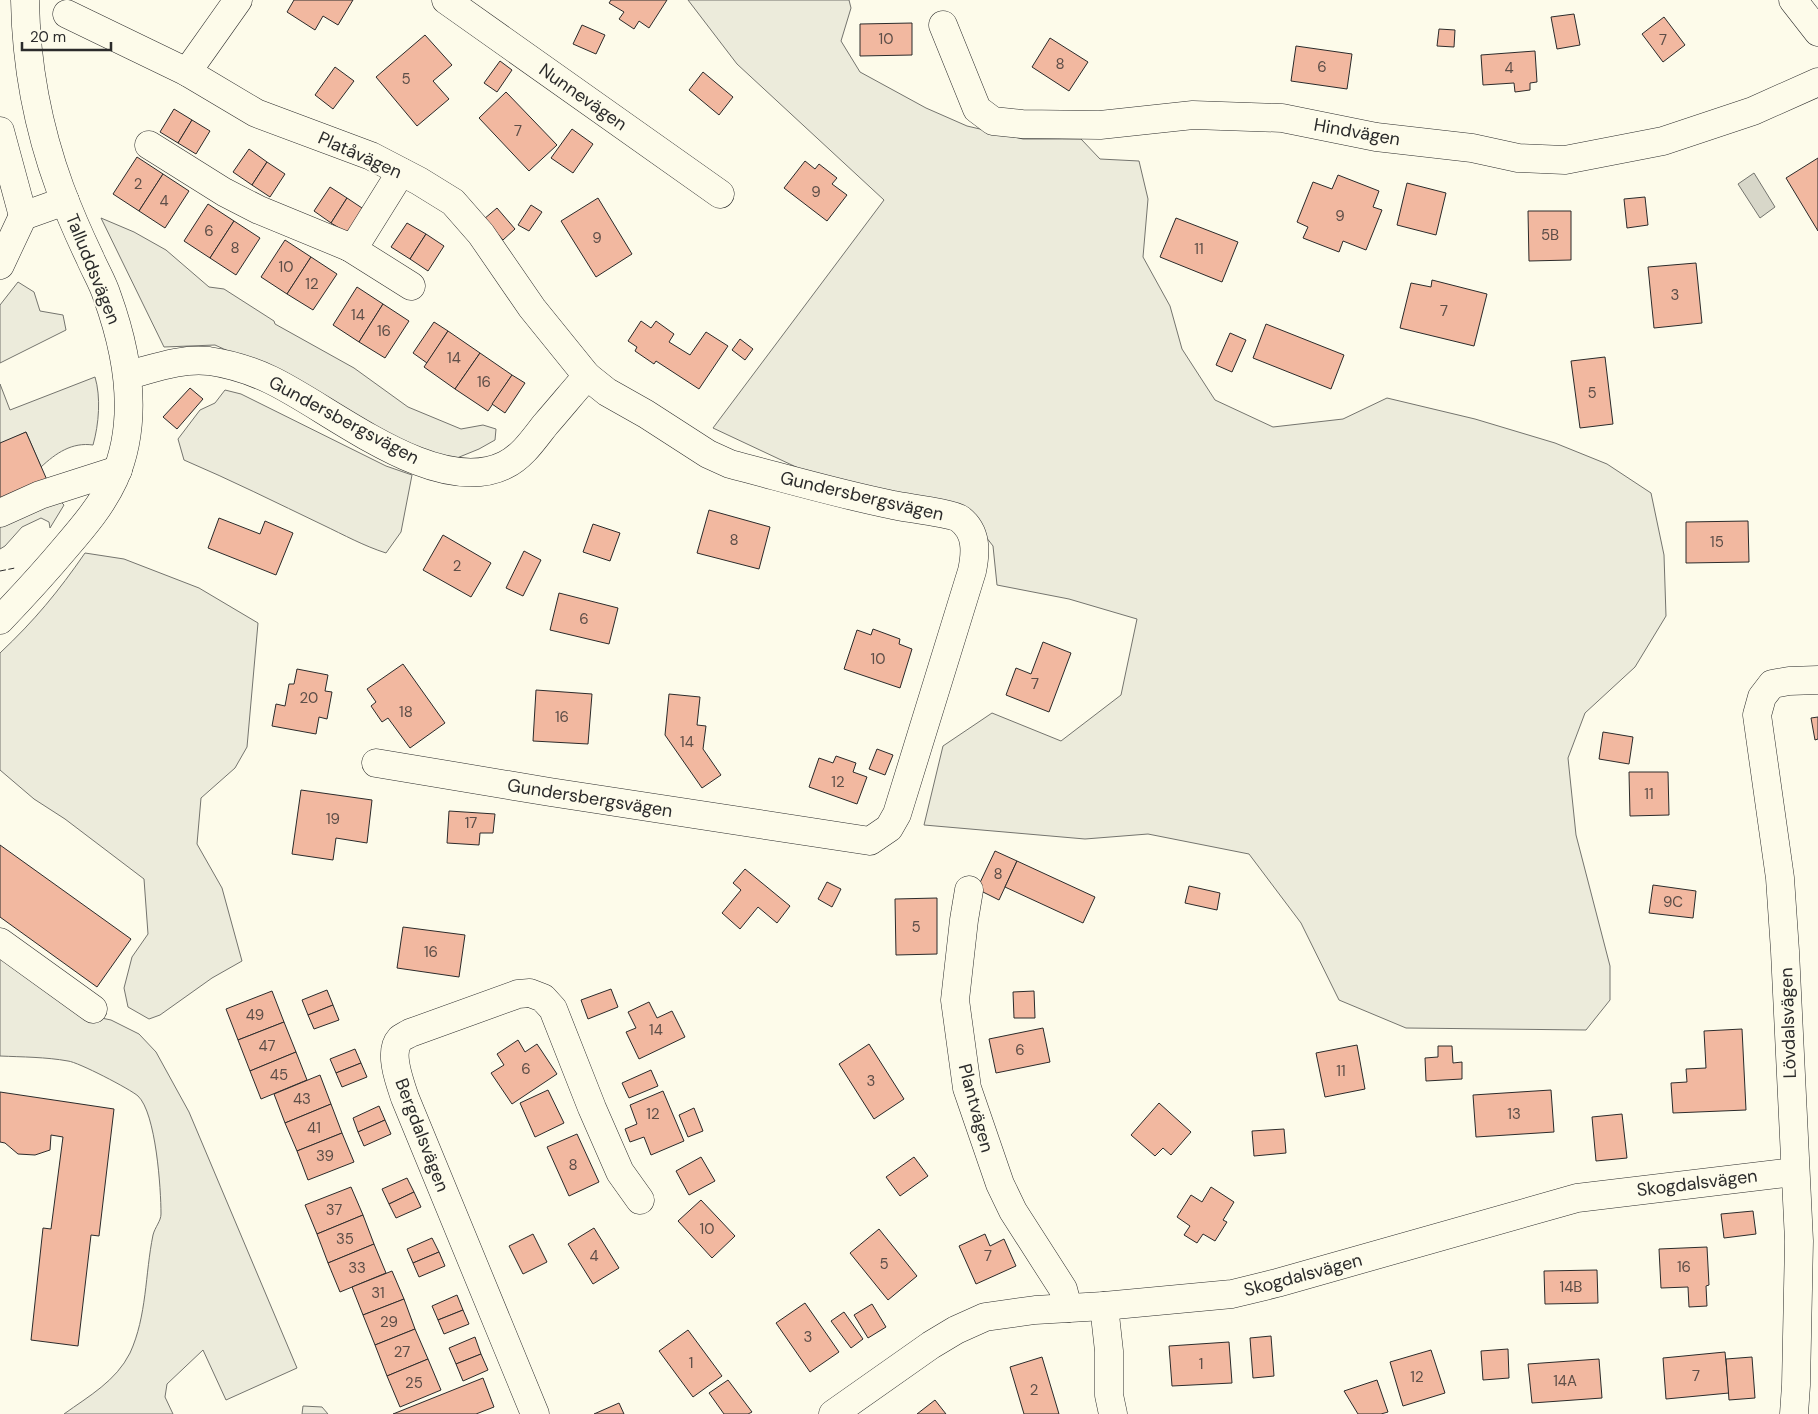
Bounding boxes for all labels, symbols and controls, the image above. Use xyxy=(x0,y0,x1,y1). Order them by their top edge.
scale bar xyxy=(22,20,111,52)
text: 20 m xyxy=(30,27,66,47)
house number: 10 xyxy=(879,29,893,49)
house number: 7 xyxy=(1659,30,1667,50)
house number: 8 xyxy=(1055,54,1065,74)
house number: 6 xyxy=(1317,57,1327,77)
street label: Nunnevägen xyxy=(534,58,632,136)
house number: 4 xyxy=(1504,58,1514,78)
house number: 5 xyxy=(401,69,411,89)
street label: Hindvägen xyxy=(1312,113,1402,151)
house number: 7 xyxy=(514,121,522,141)
street label: Platåvägen xyxy=(314,126,406,184)
house number: 2 xyxy=(134,174,142,194)
house number: 9 xyxy=(811,182,821,202)
house number: 4 xyxy=(159,191,169,211)
house number: 9 xyxy=(1335,206,1345,226)
street label: Talluddsvägen xyxy=(60,210,126,328)
house number: 6 xyxy=(204,221,214,241)
house number: 5B xyxy=(1541,225,1559,245)
house number: 9 xyxy=(592,228,602,248)
house number: 8 xyxy=(230,238,240,258)
house number: 11 xyxy=(1194,239,1204,259)
house number: 10 xyxy=(279,257,293,277)
house number: 12 xyxy=(305,274,319,294)
house number: 3 xyxy=(1671,285,1679,305)
house number: 7 xyxy=(1440,301,1448,321)
house number: 14 xyxy=(351,305,365,325)
house number: 16 xyxy=(377,321,391,341)
house number: 14 xyxy=(447,348,461,368)
street label: Gundersbergsvägen xyxy=(265,370,423,470)
house number: 16 xyxy=(477,372,491,392)
house number: 5 xyxy=(1587,383,1597,403)
street label: Gundersbergsvägen xyxy=(778,466,946,526)
house number: 8 xyxy=(729,530,739,550)
house number: 15 xyxy=(1710,532,1724,552)
house number: 2 xyxy=(453,556,461,576)
house number: 6 xyxy=(579,609,589,629)
house number: 10 xyxy=(871,649,885,669)
house number: 7 xyxy=(1031,674,1039,694)
house number: 20 xyxy=(300,688,318,708)
house number: 18 xyxy=(399,702,413,722)
house number: 16 xyxy=(555,707,569,727)
house number: 14 xyxy=(680,732,694,752)
house number: 12 xyxy=(831,772,845,792)
street label: Gundersbergsvägen xyxy=(506,773,674,823)
house number: 11 xyxy=(1644,784,1654,804)
house number: 19 xyxy=(326,809,340,829)
house number: 17 xyxy=(465,813,477,833)
house number: 8 xyxy=(993,864,1003,884)
house number: 9C xyxy=(1663,892,1683,912)
house number: 5 xyxy=(911,917,921,937)
house number: 16 xyxy=(424,942,438,962)
street label: Lövdalsvägen xyxy=(1774,967,1802,1079)
house number: 49 xyxy=(246,1005,264,1025)
house number: 14 xyxy=(649,1020,663,1040)
house number: 47 xyxy=(258,1036,276,1056)
house number: 6 xyxy=(1015,1040,1025,1060)
house number: 6 xyxy=(521,1059,531,1079)
street label: Plantvägen xyxy=(953,1061,999,1155)
house number: 11 xyxy=(1336,1061,1346,1081)
house number: 45 xyxy=(270,1065,288,1085)
house number: 3 xyxy=(867,1071,875,1091)
street label: Bergdalsvägen xyxy=(389,1075,455,1195)
house number: 43 xyxy=(293,1089,311,1109)
house number: 12 xyxy=(646,1104,660,1124)
house number: 13 xyxy=(1507,1104,1521,1124)
house number: 41 xyxy=(307,1118,321,1138)
house number: 39 xyxy=(316,1146,334,1166)
house number: 8 xyxy=(568,1155,578,1175)
street label: Skogdalsvägen xyxy=(1635,1164,1759,1202)
house number: 37 xyxy=(326,1200,342,1220)
house number: 10 xyxy=(700,1219,714,1239)
house number: 35 xyxy=(336,1229,354,1249)
house number: 4 xyxy=(589,1246,599,1266)
house number: 7 xyxy=(984,1246,992,1266)
street label: Skogdalsvägen xyxy=(1241,1248,1365,1302)
house number: 5 xyxy=(879,1254,889,1274)
house number: 16 xyxy=(1677,1257,1691,1277)
house number: 33 xyxy=(348,1258,366,1278)
house number: 14B xyxy=(1560,1277,1582,1297)
house number: 31 xyxy=(371,1283,385,1303)
house number: 29 xyxy=(380,1312,398,1332)
house number: 3 xyxy=(804,1327,812,1347)
house number: 27 xyxy=(394,1342,410,1362)
house number: 1 xyxy=(689,1353,693,1373)
house number: 1 xyxy=(1199,1354,1203,1374)
house number: 7 xyxy=(1692,1366,1700,1386)
house number: 12 xyxy=(1410,1367,1424,1387)
house number: 14A xyxy=(1553,1371,1577,1391)
house number: 25 xyxy=(405,1373,423,1393)
house number: 2 xyxy=(1030,1380,1038,1400)

